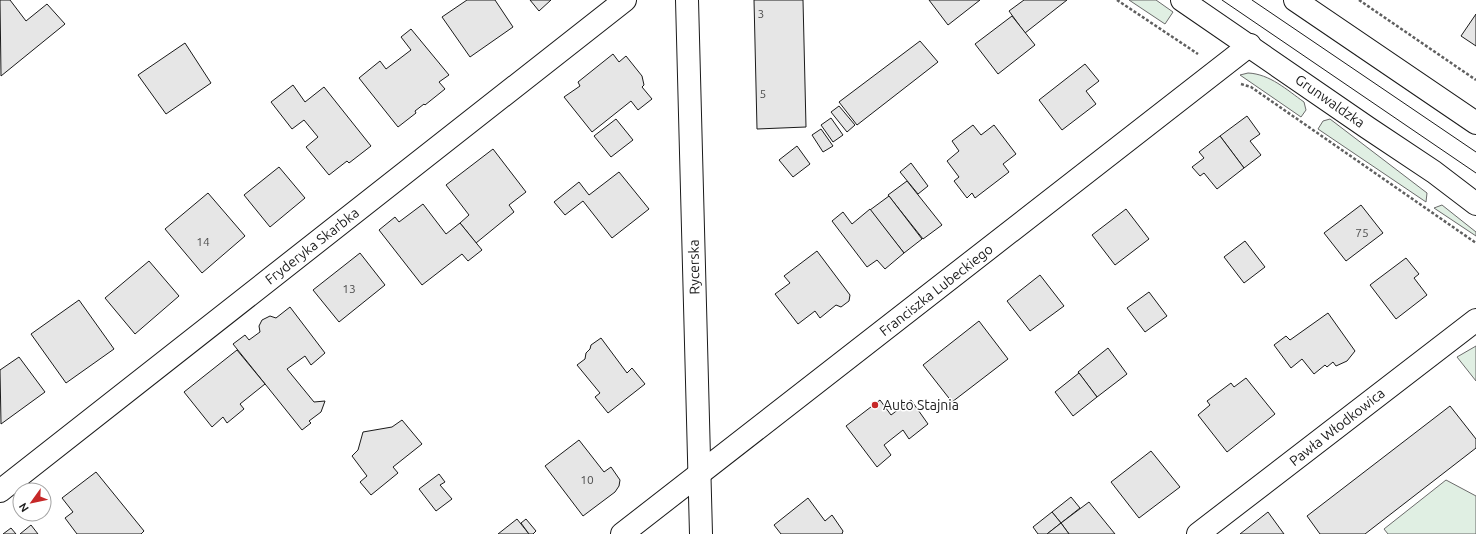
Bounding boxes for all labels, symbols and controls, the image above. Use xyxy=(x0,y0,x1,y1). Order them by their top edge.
house number: 3 xyxy=(758,7,764,20)
street label: Grunwaldzka xyxy=(1292,71,1368,131)
house number: 5 xyxy=(760,87,766,100)
street label: Fryderyka Skarbka xyxy=(262,204,362,288)
house number: 75 xyxy=(1355,226,1369,239)
house number: 14 xyxy=(196,235,210,248)
street label: Rycerska xyxy=(686,239,702,295)
street label: Franciszka Lubeckiego xyxy=(876,241,996,339)
house number: 13 xyxy=(342,282,356,295)
street label: Pawła Włodkowica xyxy=(1286,385,1388,469)
place label: Auto Stajnia xyxy=(883,397,959,413)
marker: Auto Stajnia xyxy=(870,400,880,410)
house number: 10 xyxy=(580,473,594,486)
north arrow xyxy=(12,482,52,522)
text: N xyxy=(16,501,31,514)

